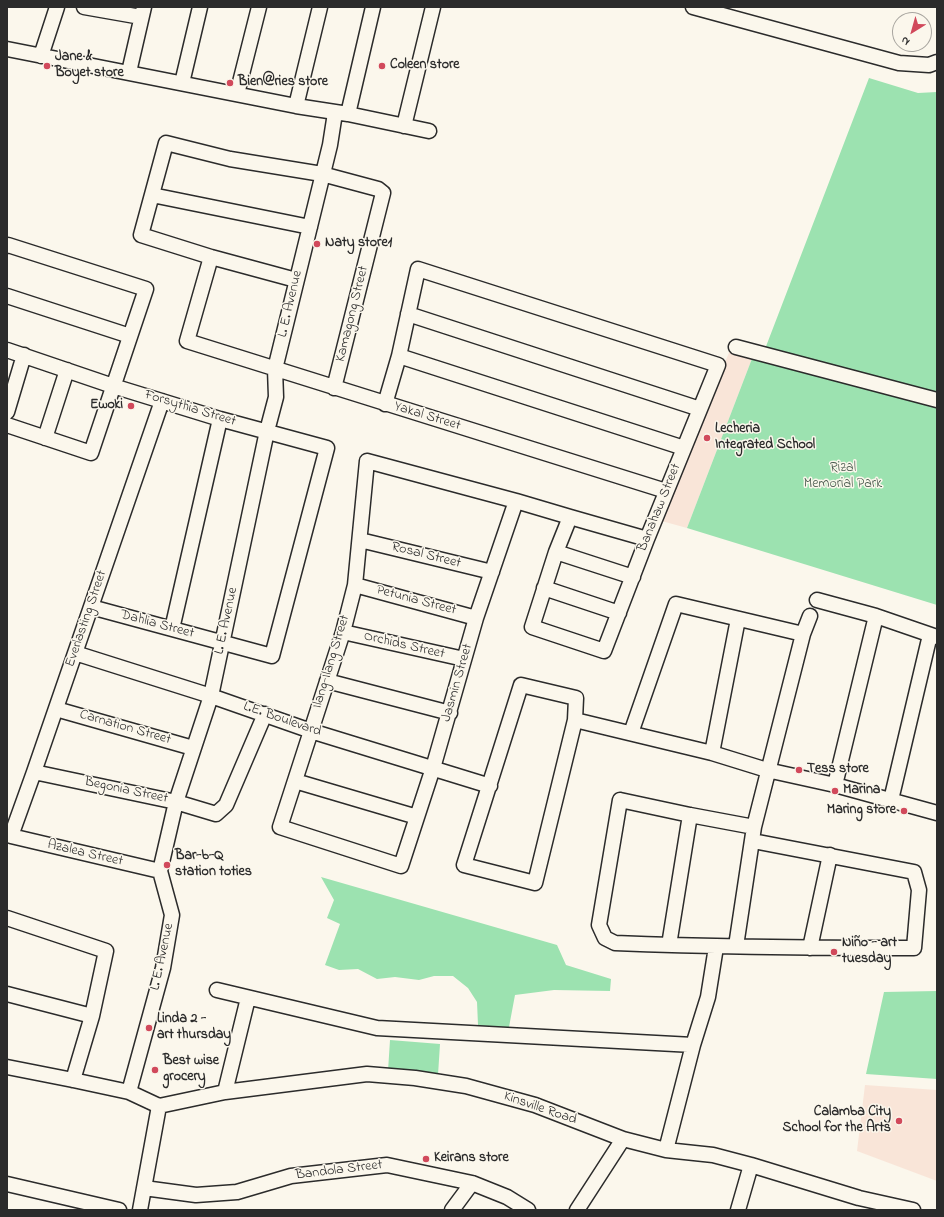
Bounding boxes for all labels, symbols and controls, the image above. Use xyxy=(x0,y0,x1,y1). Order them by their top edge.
north arrow xyxy=(892,12,932,52)
text: N xyxy=(898,32,913,49)
place label: Jane & Boyet store xyxy=(55,50,124,82)
place label: Coleen store xyxy=(390,58,460,74)
marker: Jane & Boyet store xyxy=(42,61,52,71)
marker: Coleen store xyxy=(377,61,387,71)
place label: Bien@ries store xyxy=(238,75,328,91)
marker: Bien@ries store xyxy=(225,78,235,88)
place label: Naty store1 xyxy=(325,236,392,252)
marker: Naty store1 xyxy=(312,239,322,249)
street label: Kamagong Street xyxy=(333,264,373,364)
street label: L. E. Avenue xyxy=(275,269,307,339)
street label: Forsythia Street xyxy=(142,387,238,431)
place label: Ewoki xyxy=(90,398,123,414)
street label: Yakal Street xyxy=(392,399,462,435)
marker: Ewoki xyxy=(126,401,136,411)
place label: Lecheria Integrated School xyxy=(715,422,815,454)
marker: Lecheria Integrated School xyxy=(702,433,712,443)
street label: Banahaw Street xyxy=(635,461,685,555)
park label: Rizal Memorial Park xyxy=(804,461,882,494)
street label: Rosal Street xyxy=(390,539,462,573)
street label: Everlasting Street xyxy=(63,568,111,670)
street label: Petunia Street xyxy=(374,582,458,620)
street label: L. E. Avenue xyxy=(212,586,242,656)
street label: Dahlia Street xyxy=(118,607,196,643)
street label: Ilang-Ilang Street xyxy=(310,613,354,711)
street label: Orchids Street xyxy=(362,629,446,663)
street label: Jasmin Street xyxy=(439,642,477,724)
street label: L.E. Boulevard xyxy=(241,699,323,741)
street label: Carnation Street xyxy=(77,707,173,749)
place label: Tess store xyxy=(807,762,869,778)
marker: Tess store xyxy=(794,765,804,775)
street label: Begonia Street xyxy=(83,774,169,808)
place label: Marina xyxy=(843,783,880,799)
marker: Marina xyxy=(830,786,840,796)
place label: Maring store xyxy=(827,803,896,819)
marker: Maring store xyxy=(899,806,909,816)
street label: Azalea Street xyxy=(46,837,124,871)
place label: Bar-b-Q station toties xyxy=(175,849,252,882)
marker: Bar-b-Q station toties xyxy=(162,860,172,870)
street label: L. E. Avenue xyxy=(148,922,178,992)
place label: Niño - art tuesday xyxy=(842,936,897,968)
marker: Niño - art tuesday xyxy=(829,947,839,957)
place label: Linda 2 - art thursday xyxy=(157,1012,231,1044)
marker: Linda 2 - art thursday xyxy=(144,1023,154,1033)
place label: Best wise grocery xyxy=(163,1054,219,1086)
marker: Best wise grocery xyxy=(150,1065,160,1075)
street label: Kinsville Road xyxy=(501,1089,579,1129)
place label: Calamba City School for the Arts xyxy=(782,1105,891,1138)
marker: Calamba City School for the Arts xyxy=(894,1116,904,1126)
place label: Keirans store xyxy=(434,1151,509,1167)
marker: Keirans store xyxy=(421,1154,431,1164)
street label: Bandola Street xyxy=(295,1157,383,1185)

